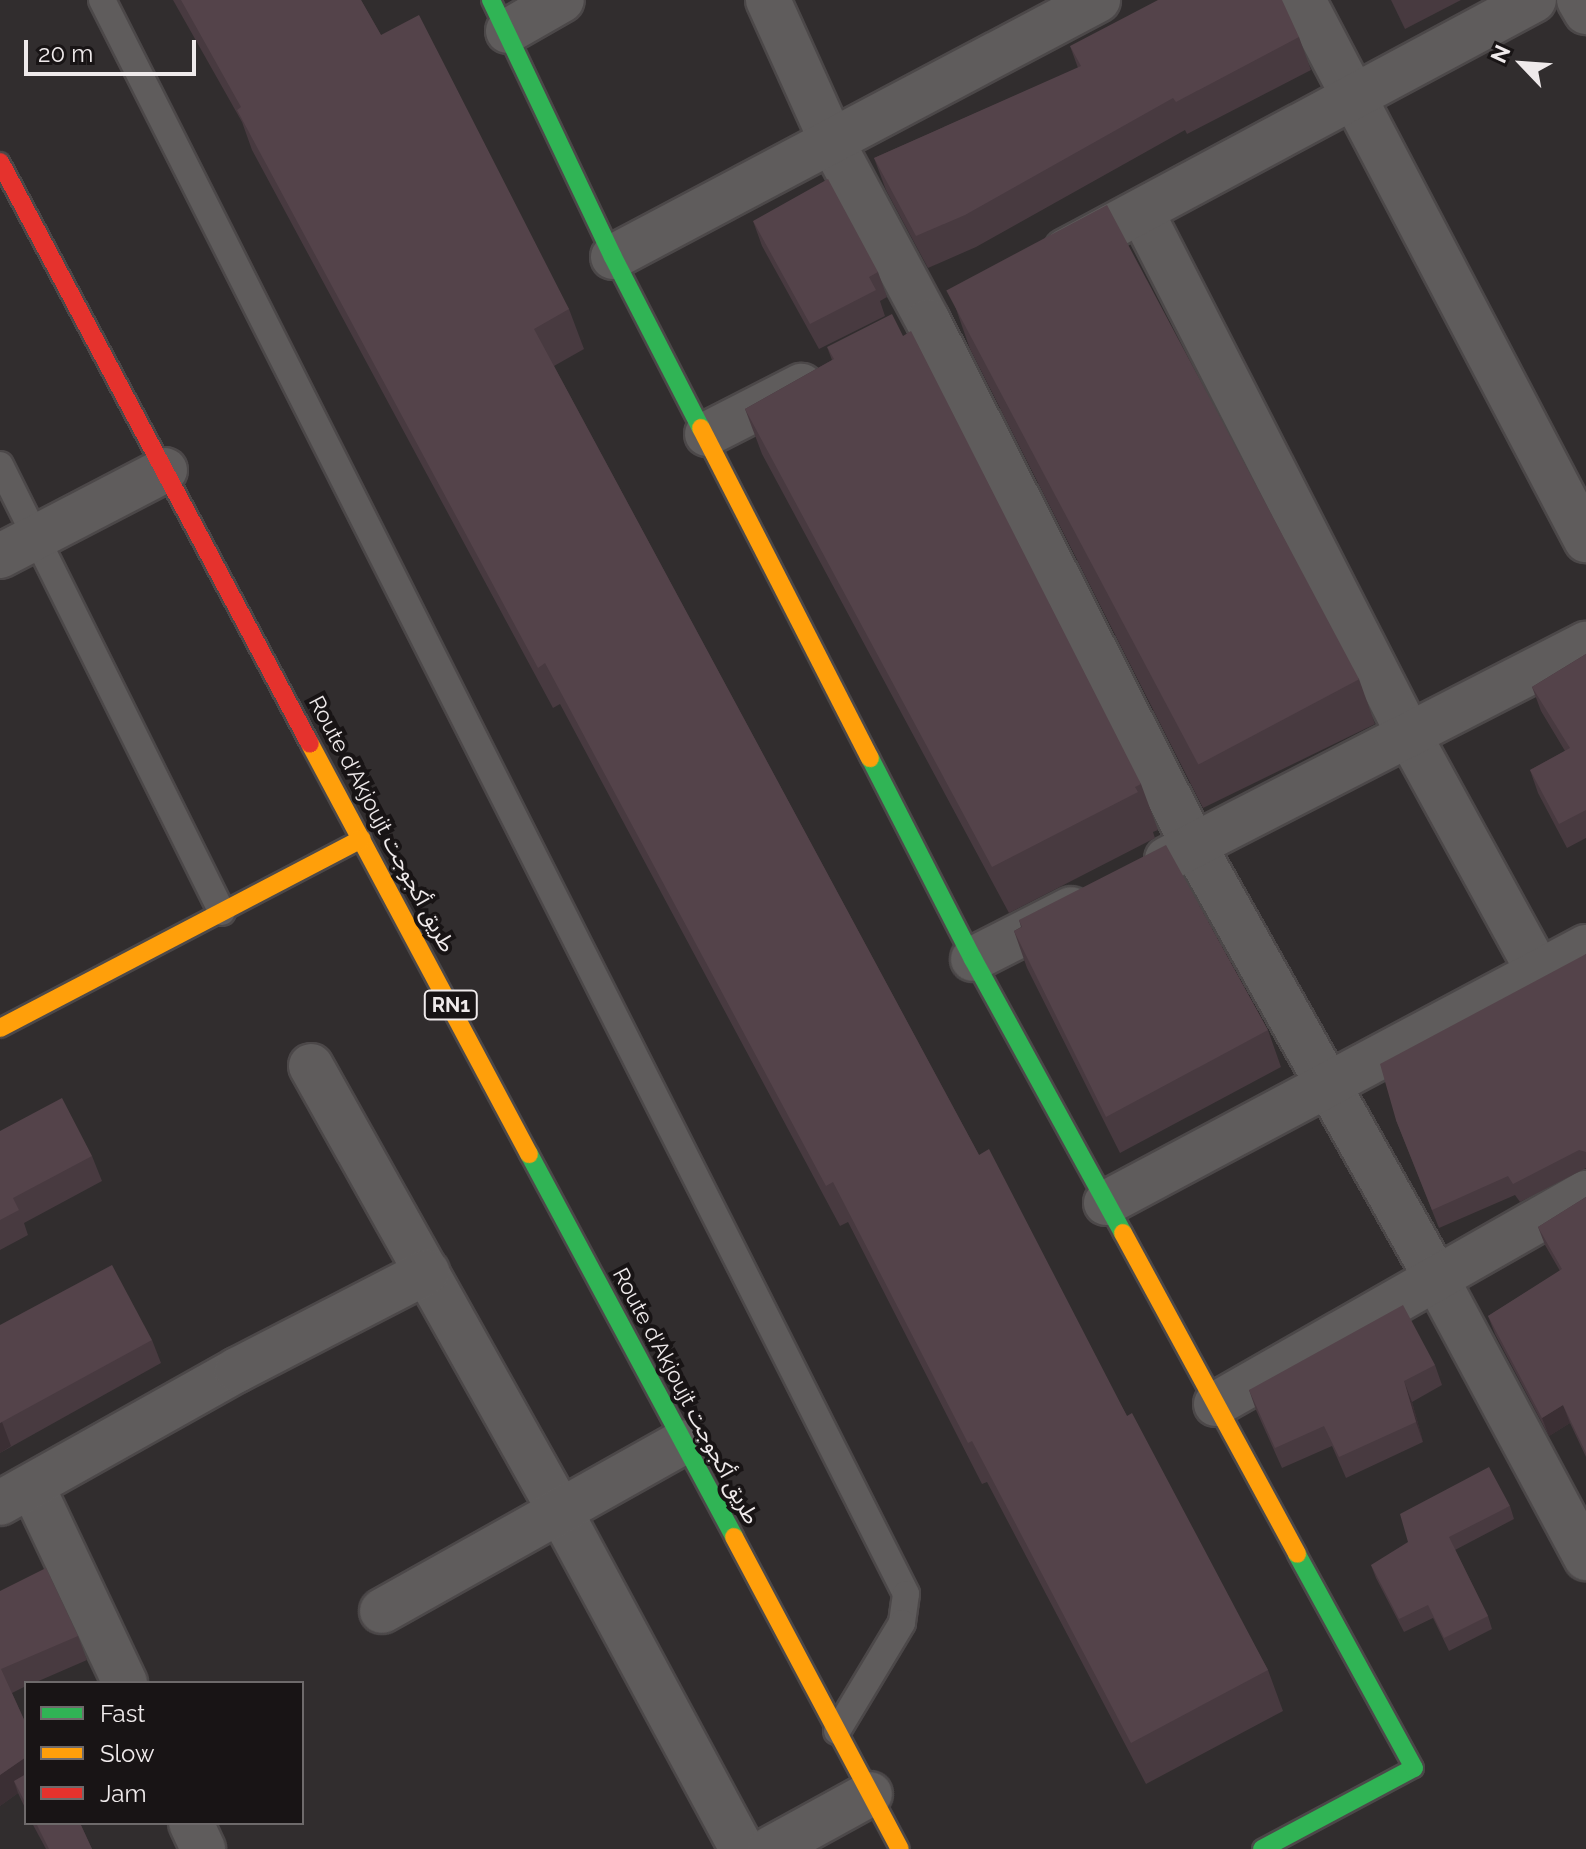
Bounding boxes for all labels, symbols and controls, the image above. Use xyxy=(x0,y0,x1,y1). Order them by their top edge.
scale bar xyxy=(28,24,200,74)
north arrow xyxy=(1482,24,1562,104)
text: 20 m xyxy=(38,39,93,68)
text: N xyxy=(1485,41,1516,67)
street label: Route d'Akjoujt طريق أكجوجت xyxy=(303,691,461,957)
road number: RN1 xyxy=(423,989,479,1021)
street label: Route d'Akjoujt طريق أكجوجت xyxy=(607,1263,765,1529)
legend xyxy=(24,1681,304,1825)
text: Fast xyxy=(100,1699,145,1728)
text: Slow xyxy=(100,1739,154,1768)
text: Jam xyxy=(100,1779,146,1808)

